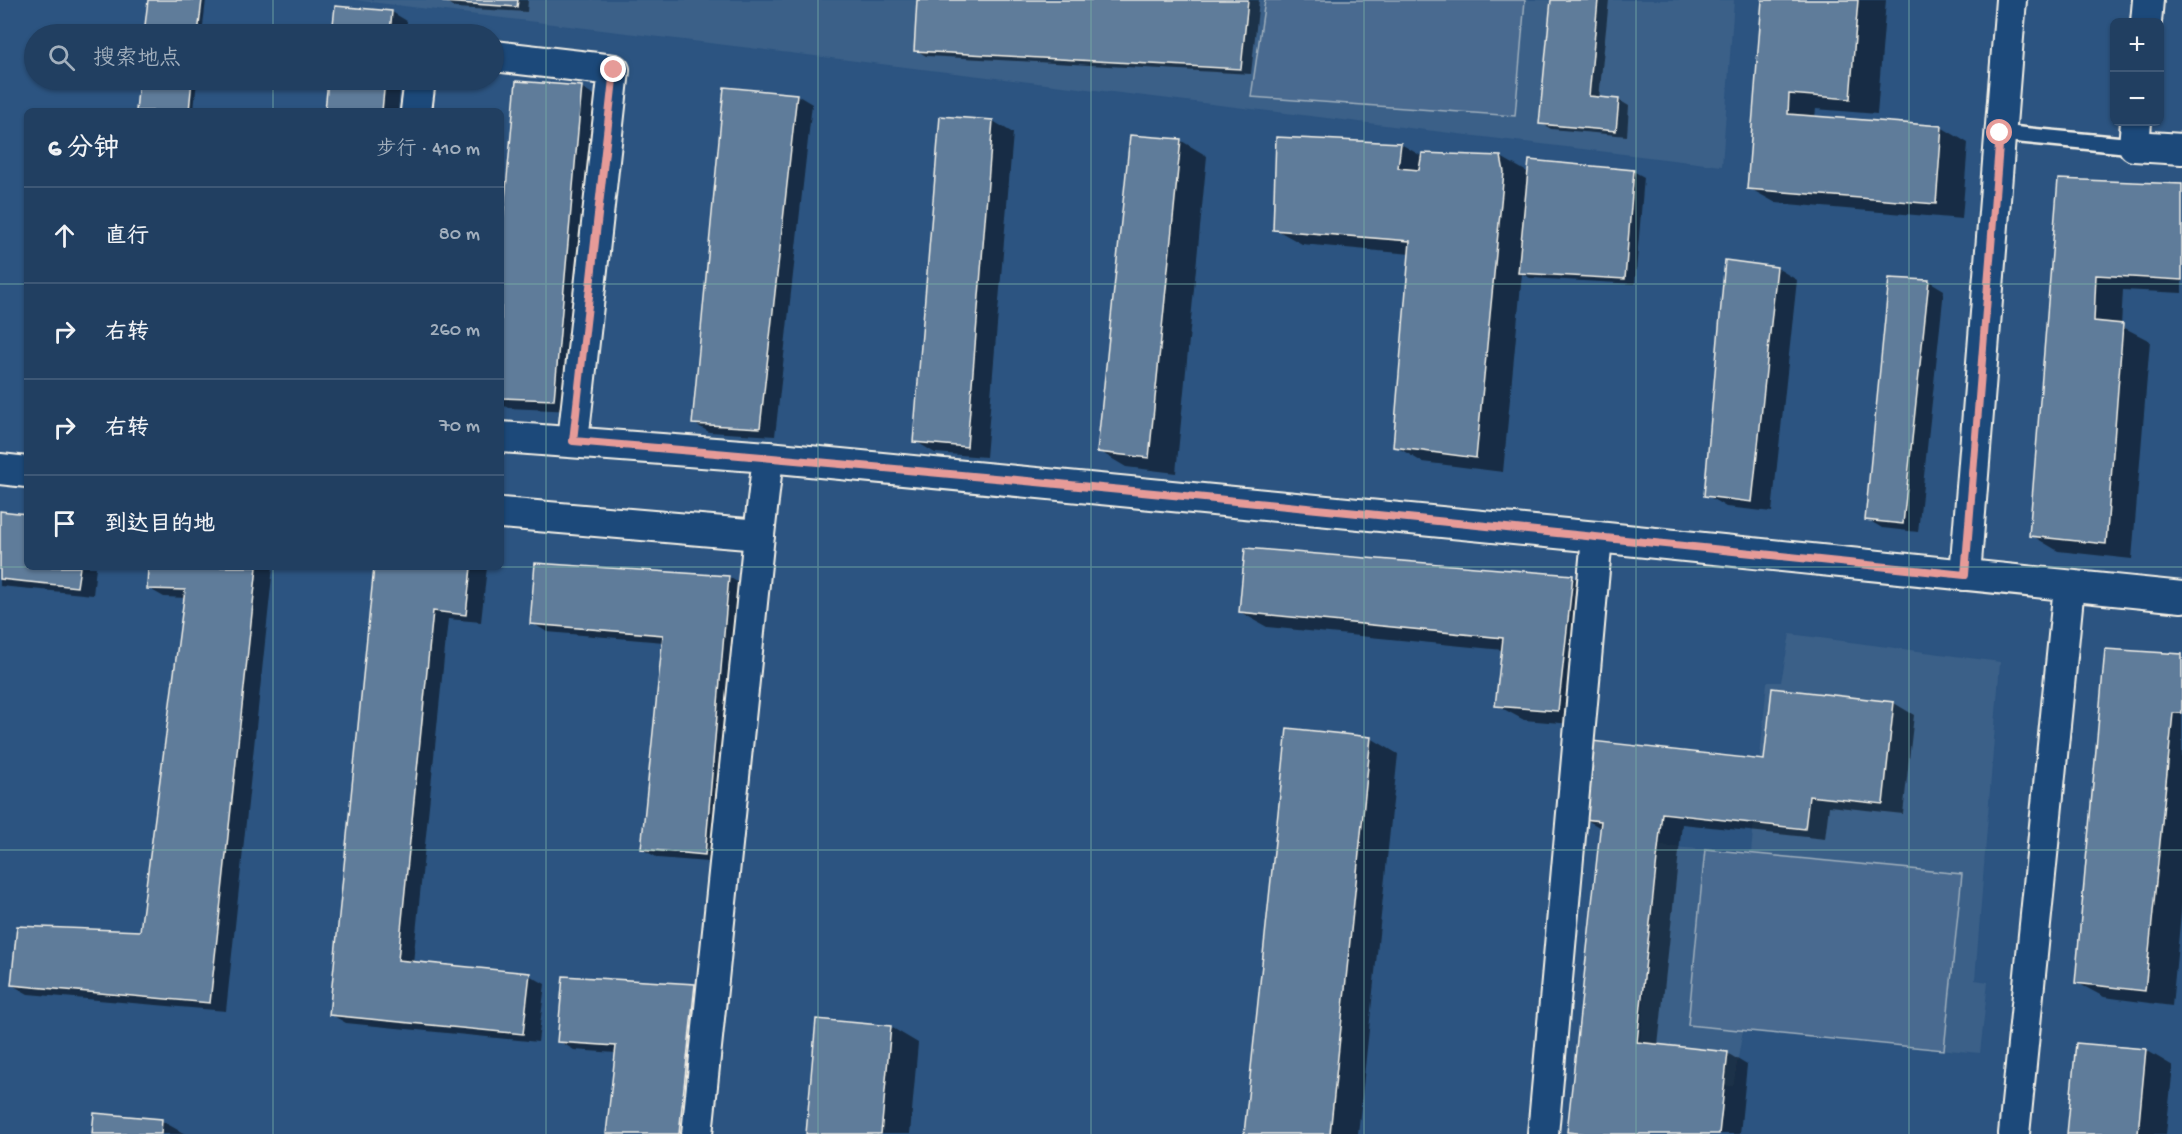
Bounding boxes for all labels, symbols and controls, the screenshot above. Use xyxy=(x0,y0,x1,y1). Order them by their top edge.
map controls xyxy=(2110,18,2164,126)
button: + xyxy=(2110,18,2164,72)
search box xyxy=(24,24,504,90)
icon: search xyxy=(45,41,78,74)
text: 搜索地点 xyxy=(93,47,181,73)
route end xyxy=(600,56,626,82)
button: − xyxy=(2110,72,2164,126)
route start xyxy=(1986,119,2012,145)
text: 6 分钟 xyxy=(48,135,119,166)
text: 步行 · 410 m xyxy=(376,139,480,162)
icon: ahead xyxy=(48,219,81,252)
text: 80 m xyxy=(439,224,480,247)
text: 直行 xyxy=(105,225,149,251)
icon: right xyxy=(48,315,81,348)
text: 260 m xyxy=(430,320,480,343)
text: 右转 xyxy=(105,321,149,347)
icon: right xyxy=(48,411,81,444)
text: 70 m xyxy=(439,416,480,439)
text: 右转 xyxy=(105,417,149,443)
icon: arrive xyxy=(48,507,81,540)
text: 到达目的地 xyxy=(105,513,215,539)

